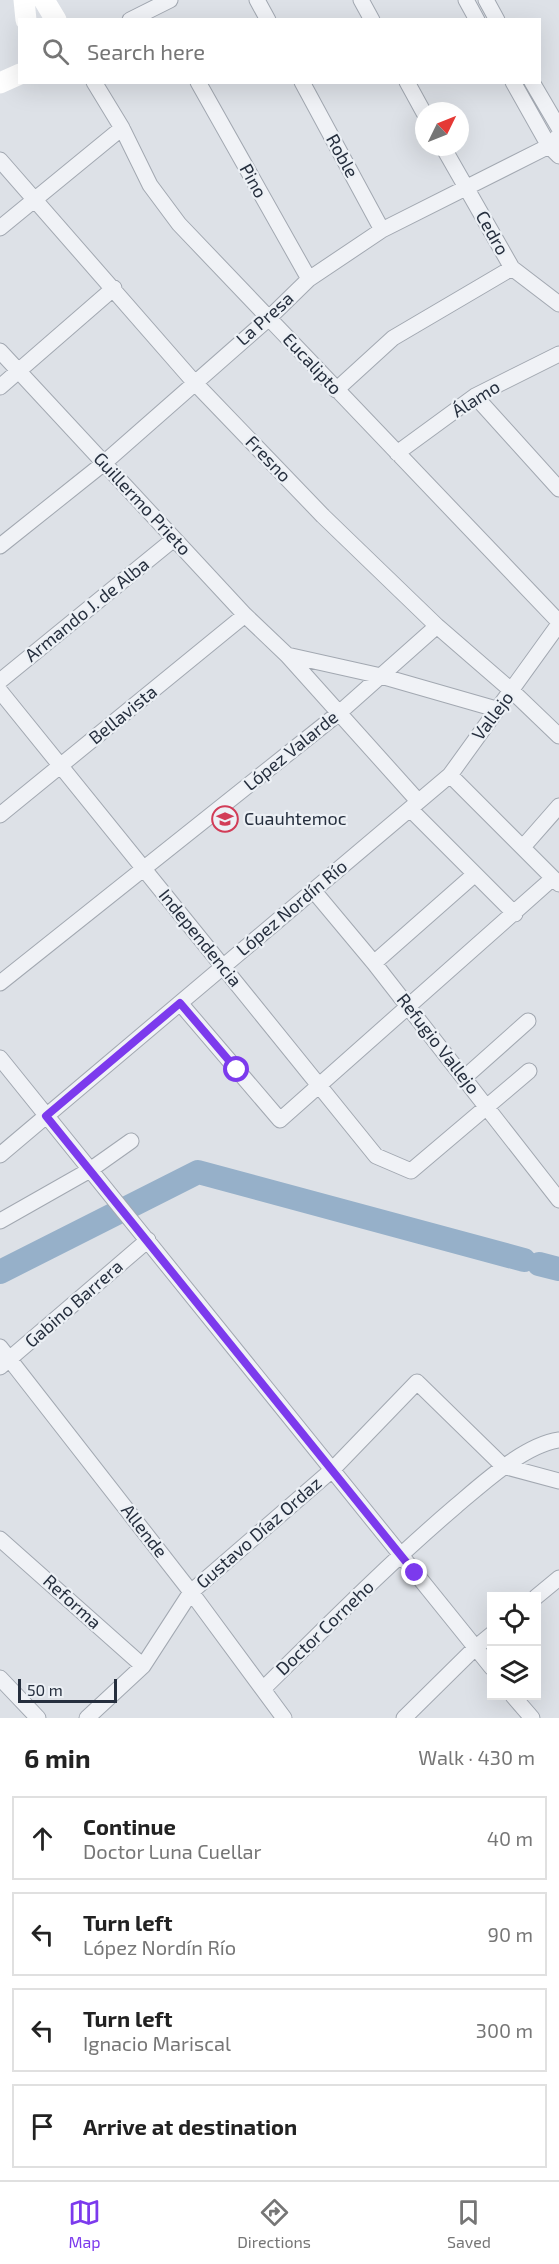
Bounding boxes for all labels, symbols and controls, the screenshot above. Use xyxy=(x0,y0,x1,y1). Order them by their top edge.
search box xyxy=(18,18,541,84)
icon: search xyxy=(39,35,72,68)
text: Search here xyxy=(87,38,205,64)
north arrow xyxy=(415,102,469,156)
street label: Roble xyxy=(322,130,364,181)
street label: Pino xyxy=(236,160,272,201)
street label: Cedro xyxy=(471,206,514,259)
street label: La Presa xyxy=(231,287,297,350)
street label: Eucalipto xyxy=(279,328,347,399)
street label: Álamo xyxy=(447,375,504,421)
street label: Fresno xyxy=(241,431,296,486)
street label: Guillermo Prieto xyxy=(89,447,196,559)
street label: Armando J. de Alba xyxy=(20,552,153,666)
street label: Bellavista xyxy=(84,680,161,748)
street label: Vallejo xyxy=(467,687,518,744)
street label: López Valarde xyxy=(239,706,342,795)
school or university icon: Cuauhtemoc xyxy=(210,804,240,834)
place label: Cuauhtemoc xyxy=(244,807,347,829)
street label: López Nordín Río xyxy=(232,855,351,960)
street label: Independencia xyxy=(155,884,247,991)
street label: Refugio Vallejo xyxy=(393,989,485,1098)
route start xyxy=(223,1056,249,1082)
street label: Gabino Barrera xyxy=(20,1255,127,1352)
street label: Gustavo Díaz Ordaz xyxy=(191,1472,326,1593)
street label: Allende xyxy=(117,1499,173,1562)
route end xyxy=(401,1559,427,1585)
street label: Reforma xyxy=(39,1569,106,1633)
street label: Doctor Corneho xyxy=(271,1575,378,1679)
map controls xyxy=(487,1592,541,1700)
button: locate xyxy=(487,1592,541,1646)
button: layers xyxy=(487,1646,541,1700)
scale bar xyxy=(18,1676,117,1704)
text: 50 m xyxy=(27,1680,63,1699)
text: 6 min xyxy=(24,1742,91,1773)
text: Walk · 430 m xyxy=(418,1745,535,1769)
text: Continue xyxy=(83,1813,176,1839)
icon: ahead xyxy=(26,1822,59,1855)
text: 40 m xyxy=(487,1826,533,1850)
text: Doctor Luna Cuellar xyxy=(83,1839,262,1863)
text: Turn left xyxy=(83,1909,172,1935)
icon: left xyxy=(26,1918,59,1951)
text: 90 m xyxy=(488,1922,533,1946)
text: López Nordín Río xyxy=(83,1935,236,1959)
text: Turn left xyxy=(83,2005,172,2031)
icon: left xyxy=(26,2014,59,2047)
text: 300 m xyxy=(476,2018,533,2042)
text: Ignacio Mariscal xyxy=(83,2031,231,2055)
icon: arrive xyxy=(26,2110,59,2143)
text: Arrive at destination xyxy=(83,2113,297,2139)
tab: Map xyxy=(68,2196,101,2251)
tab: Directions xyxy=(237,2196,311,2251)
tab: Saved xyxy=(447,2196,491,2251)

